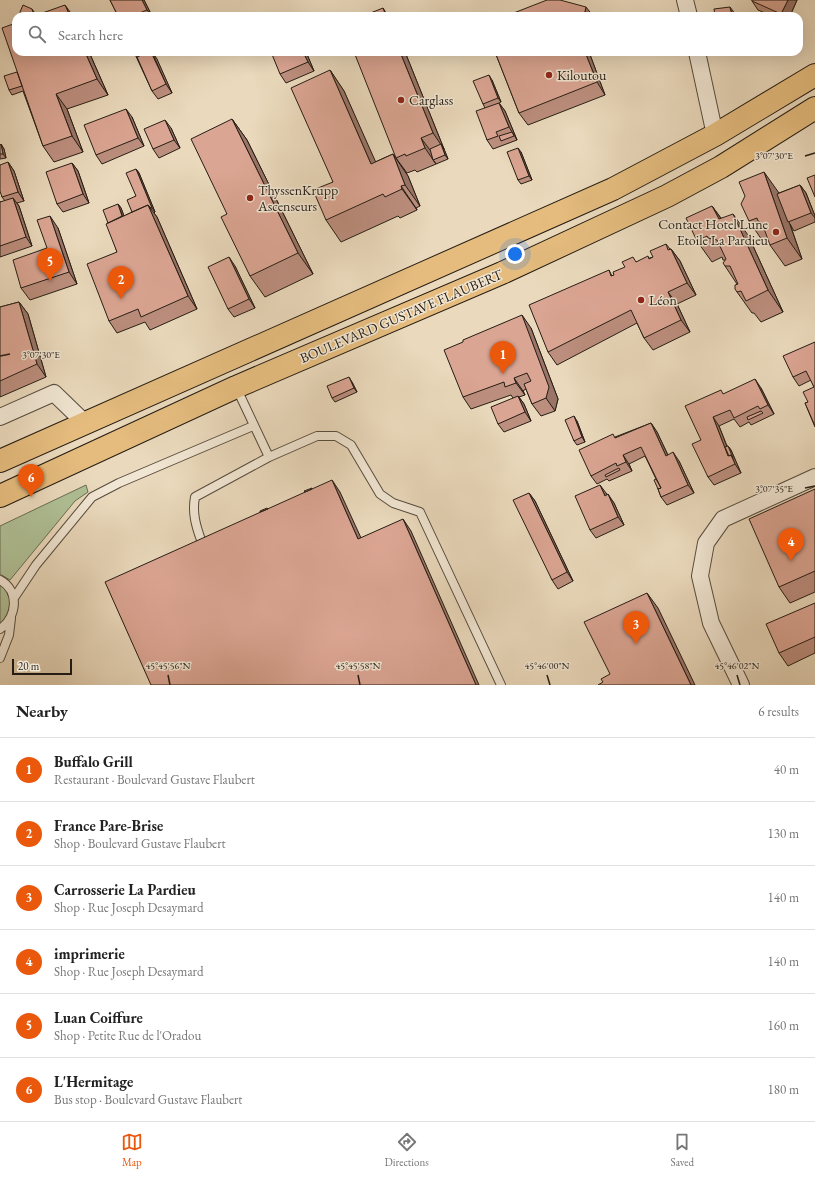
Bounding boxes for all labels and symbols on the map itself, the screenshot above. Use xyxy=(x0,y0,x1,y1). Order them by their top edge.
place label: Kiloutou xyxy=(557,66,607,84)
marker: Kiloutou xyxy=(544,70,554,80)
place label: Carglass xyxy=(409,91,454,109)
marker: Carglass xyxy=(396,95,406,105)
text: 3°07'30"E xyxy=(755,149,793,162)
place label: ThyssenKrupp Ascenseurs xyxy=(257,181,338,215)
marker: ThyssenKrupp Ascenseurs xyxy=(245,193,255,203)
place label: Contact Hotel Lune Etoile La Pardieu xyxy=(658,215,769,249)
marker: Contact Hotel Lune Etoile La Pardieu xyxy=(771,227,781,237)
your location xyxy=(505,244,525,264)
pin: 5 xyxy=(37,248,63,281)
street label: BOULEVARD GUSTAVE FLAUBERT xyxy=(297,265,506,367)
pin: 2 xyxy=(108,266,134,299)
place label: Léon xyxy=(649,291,677,309)
marker: Léon xyxy=(636,295,646,305)
pin: 1 xyxy=(490,341,516,374)
text: 3°07'30"E xyxy=(22,348,60,361)
pin: 6 xyxy=(18,464,44,497)
text: 3°07'35"E xyxy=(755,482,793,495)
pin: 4 xyxy=(778,528,804,561)
pin: 3 xyxy=(623,611,649,644)
scale bar xyxy=(12,657,72,676)
text: 45°45'56"N xyxy=(146,659,191,672)
text: 45°45'58"N xyxy=(336,659,381,672)
text: 45°46'00"N xyxy=(525,659,570,672)
text: 45°46'02"N xyxy=(715,659,760,672)

